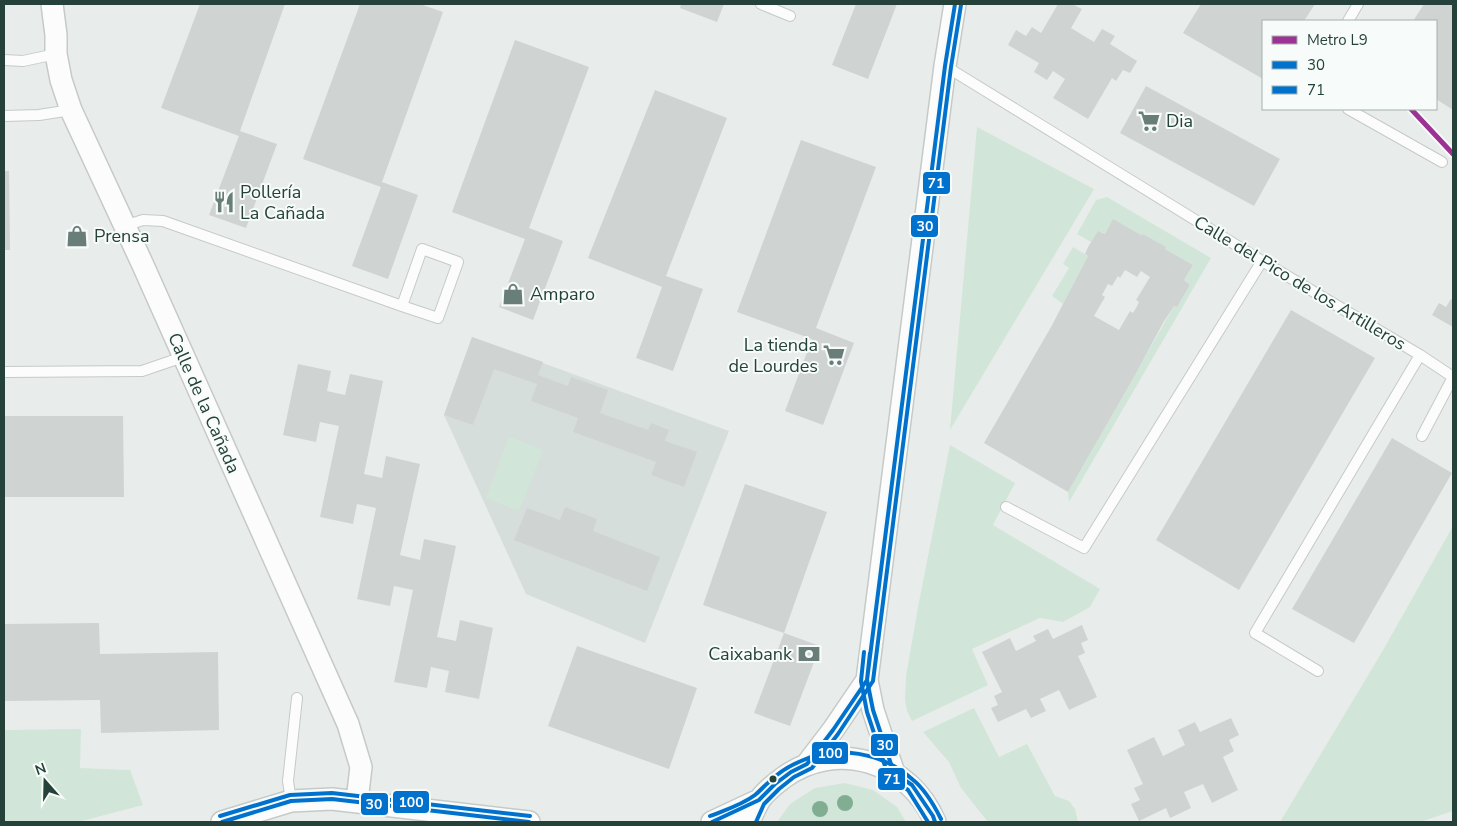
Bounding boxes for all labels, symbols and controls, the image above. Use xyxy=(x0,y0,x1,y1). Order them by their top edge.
legend xyxy=(1262,20,1437,110)
text: Metro L9 xyxy=(1307,30,1368,50)
text: 30 xyxy=(1307,55,1325,75)
text: 71 xyxy=(1307,80,1325,100)
supermarket icon: Dia xyxy=(1136,108,1162,134)
place label: Dia xyxy=(1166,109,1193,133)
line badge: 71 xyxy=(922,171,951,195)
text: 71 xyxy=(928,174,944,193)
place label: Pollería La Cañada xyxy=(240,180,325,225)
restaurant icon: Pollería La Cañada xyxy=(211,189,237,215)
street label: Calle del Pico de los Artilleros xyxy=(1190,210,1410,356)
line badge: 30 xyxy=(910,214,939,238)
text: 30 xyxy=(917,217,933,236)
shop icon: Prensa xyxy=(64,223,90,249)
place label: Prensa xyxy=(94,224,150,248)
shop icon: Amparo xyxy=(500,281,526,307)
place label: Amparo xyxy=(530,282,595,306)
street label: Calle de la Cañada xyxy=(162,329,246,477)
place label: La tienda de Lourdes xyxy=(728,333,818,378)
supermarket icon: La tienda de Lourdes xyxy=(821,342,847,368)
bank icon: Caixabank xyxy=(796,641,822,667)
place label: Caixabank xyxy=(708,642,793,666)
line badge: 30 xyxy=(870,733,899,757)
text: 30 xyxy=(877,736,893,755)
line badge: 100 xyxy=(811,741,849,765)
text: 100 xyxy=(817,744,843,763)
north arrow xyxy=(20,756,70,806)
text: N xyxy=(33,759,49,780)
line badge: 71 xyxy=(877,767,906,791)
text: 71 xyxy=(884,770,900,789)
unlabelled marker xyxy=(768,774,778,784)
line badge: 100 xyxy=(392,790,430,814)
line badge: 30 xyxy=(360,792,389,816)
text: 100 xyxy=(398,793,424,812)
text: 30 xyxy=(366,795,382,814)

